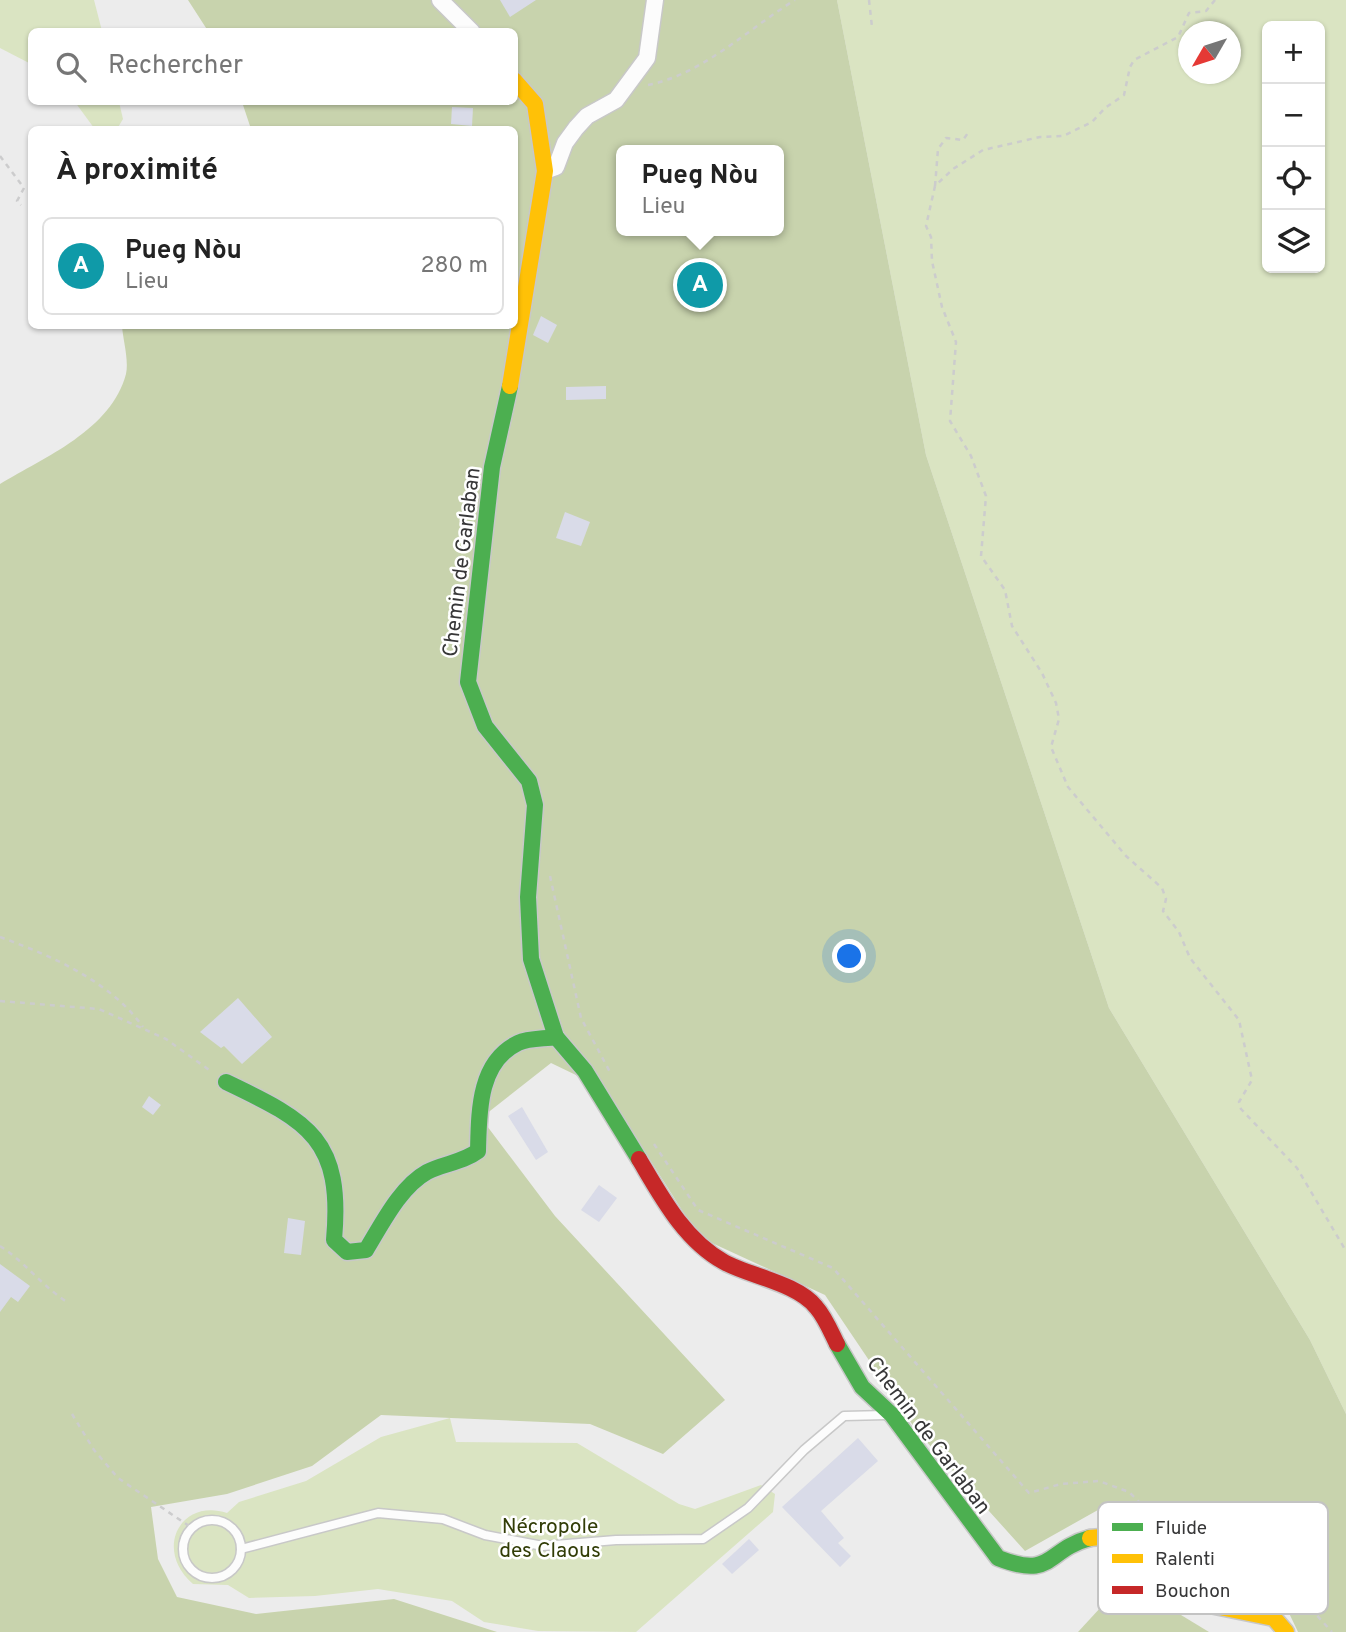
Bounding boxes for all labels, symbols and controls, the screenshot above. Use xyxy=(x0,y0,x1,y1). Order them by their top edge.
north arrow xyxy=(1178,21,1241,84)
map controls xyxy=(1262,21,1325,273)
button: + xyxy=(1262,21,1325,84)
search box xyxy=(28,28,518,105)
icon: search xyxy=(52,48,90,86)
text: Rechercher xyxy=(108,50,243,83)
button: − xyxy=(1262,84,1325,147)
popup xyxy=(616,145,784,236)
button: locate xyxy=(1262,147,1325,210)
text: À proximité xyxy=(56,153,218,190)
text: Pueg Nòu xyxy=(641,160,759,193)
text: Lieu xyxy=(641,193,686,222)
button: layers xyxy=(1262,210,1325,273)
text: Pueg Nòu xyxy=(125,235,242,268)
text: A xyxy=(73,252,89,281)
text: 280 m xyxy=(420,252,488,281)
pin: A xyxy=(677,259,723,311)
text: Lieu xyxy=(125,268,169,297)
street label: Chemin de Garlaban xyxy=(437,466,488,658)
your location xyxy=(832,939,866,973)
street label: Chemin de Garlaban xyxy=(860,1352,996,1520)
legend xyxy=(1098,1502,1328,1614)
park label: Nécropole des Claous xyxy=(499,1514,601,1565)
text: Fluide xyxy=(1155,1517,1207,1541)
text: Ralenti xyxy=(1155,1548,1215,1572)
text: Bouchon xyxy=(1155,1580,1231,1604)

